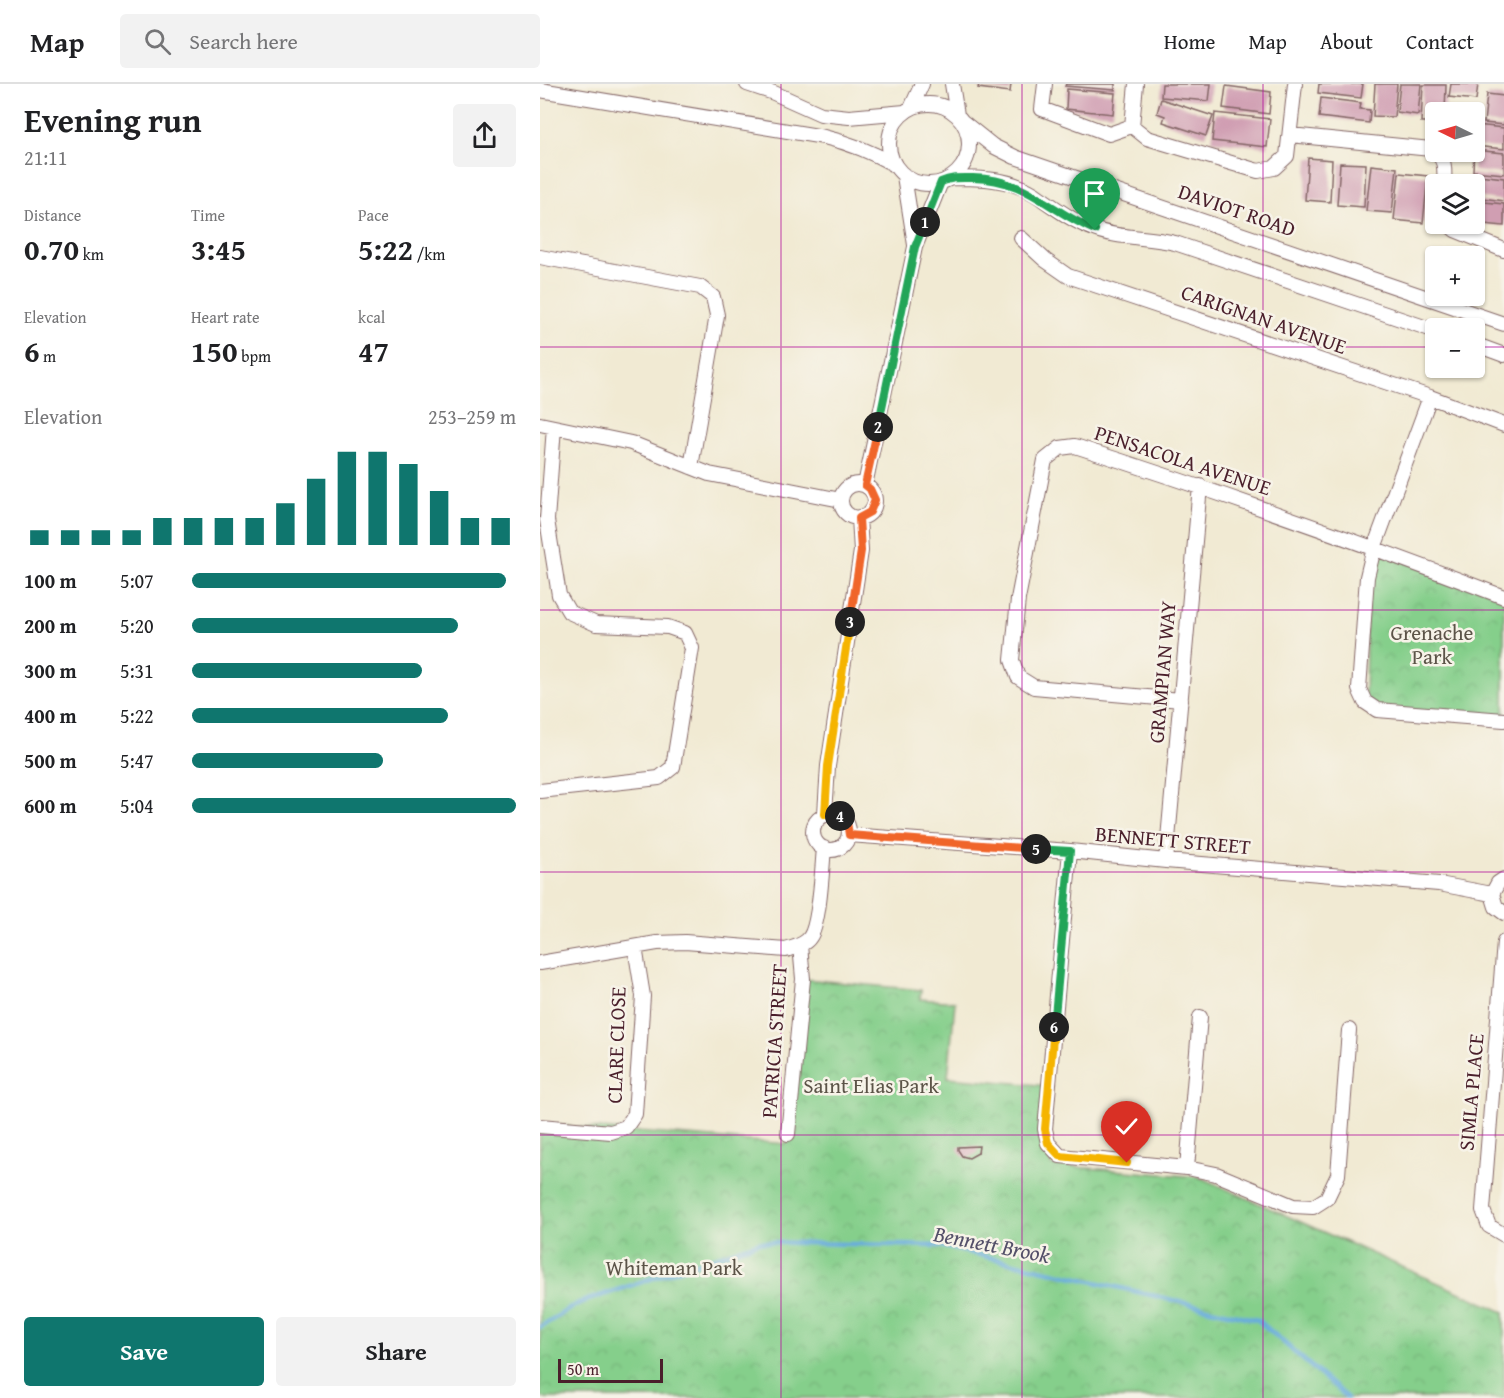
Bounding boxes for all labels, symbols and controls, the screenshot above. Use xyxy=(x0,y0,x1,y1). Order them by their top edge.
search box xyxy=(120,14,540,68)
text: Map xyxy=(30,21,84,62)
icon: search xyxy=(141,25,174,58)
text: Search here xyxy=(189,25,298,57)
text: Home xyxy=(1164,26,1215,57)
text: Map xyxy=(1248,26,1287,57)
text: About xyxy=(1320,26,1373,57)
text: Contact xyxy=(1406,26,1474,57)
text: Evening run xyxy=(24,96,201,144)
north arrow xyxy=(1425,102,1485,162)
map controls xyxy=(1425,102,1485,378)
button: share xyxy=(453,104,516,167)
text: 21:11 xyxy=(24,143,67,172)
pin xyxy=(1069,168,1120,230)
button: layers xyxy=(1425,174,1485,234)
street label: DAVIOT ROAD xyxy=(1174,175,1300,245)
icon: arrive xyxy=(1078,177,1111,210)
text: Distance xyxy=(24,203,81,227)
text: Time xyxy=(191,203,225,227)
text: Pace xyxy=(358,203,389,227)
pin: 1 xyxy=(910,207,940,237)
text: 1 xyxy=(921,210,929,234)
text: 0.70 xyxy=(24,227,79,271)
text: 3:45 xyxy=(191,227,246,271)
text: 5:22 xyxy=(358,227,413,271)
text: km xyxy=(79,242,104,266)
text: /km xyxy=(413,242,445,266)
button: + xyxy=(1425,246,1485,306)
street label: CARIGNAN AVENUE xyxy=(1177,276,1351,362)
text: Elevation xyxy=(24,305,87,329)
text: Heart rate xyxy=(191,305,260,329)
text: kcal xyxy=(358,305,385,329)
button: − xyxy=(1425,318,1485,378)
text: 6 xyxy=(24,329,40,373)
text: 150 xyxy=(191,329,238,373)
text: 47 xyxy=(358,329,389,373)
text: m xyxy=(40,344,56,368)
text: bpm xyxy=(238,344,271,368)
text: Elevation xyxy=(24,402,102,431)
text: 253–259 m xyxy=(428,402,516,431)
pin: 2 xyxy=(863,412,893,442)
text: 2 xyxy=(874,415,882,439)
street label: PENSACOLA AVENUE xyxy=(1091,417,1276,503)
text: 100 m xyxy=(24,566,77,595)
text: 5:07 xyxy=(120,566,154,595)
street label: GRAMPIAN WAY xyxy=(1140,599,1184,745)
pin: 3 xyxy=(835,607,865,637)
text: 3 xyxy=(846,610,854,634)
text: 200 m xyxy=(24,611,77,640)
text: 5:20 xyxy=(120,611,154,640)
park label: Grenache Park xyxy=(1391,617,1474,672)
text: 300 m xyxy=(24,656,77,685)
text: 5:31 xyxy=(120,656,154,685)
text: 400 m xyxy=(24,701,77,730)
text: 5:22 xyxy=(120,701,154,730)
text: 500 m xyxy=(24,746,77,775)
text: 5:47 xyxy=(120,746,154,775)
text: 600 m xyxy=(24,791,77,820)
text: 5:04 xyxy=(120,791,154,820)
pin: 4 xyxy=(825,801,855,831)
text: 4 xyxy=(836,804,844,828)
street label: BENNETT STREET xyxy=(1094,818,1252,862)
pin: 5 xyxy=(1021,834,1051,864)
text: 5 xyxy=(1032,837,1040,861)
street label: PATRICIA STREET xyxy=(753,963,795,1119)
street label: CLARE CLOSE xyxy=(598,986,634,1104)
pin: 6 xyxy=(1039,1012,1069,1042)
text: 6 xyxy=(1050,1015,1058,1039)
street label: SIMLA PLACE xyxy=(1450,1032,1492,1152)
park label: Saint Elias Park xyxy=(803,1070,939,1101)
pin xyxy=(1101,1101,1152,1163)
icon: check xyxy=(1110,1110,1143,1143)
water label: Bennett Brook xyxy=(930,1217,1054,1271)
park label: Whiteman Park xyxy=(606,1252,743,1283)
button: Save xyxy=(24,1317,264,1386)
button: Share xyxy=(276,1317,516,1386)
scale bar xyxy=(558,1356,663,1384)
text: 50 m xyxy=(567,1357,599,1381)

